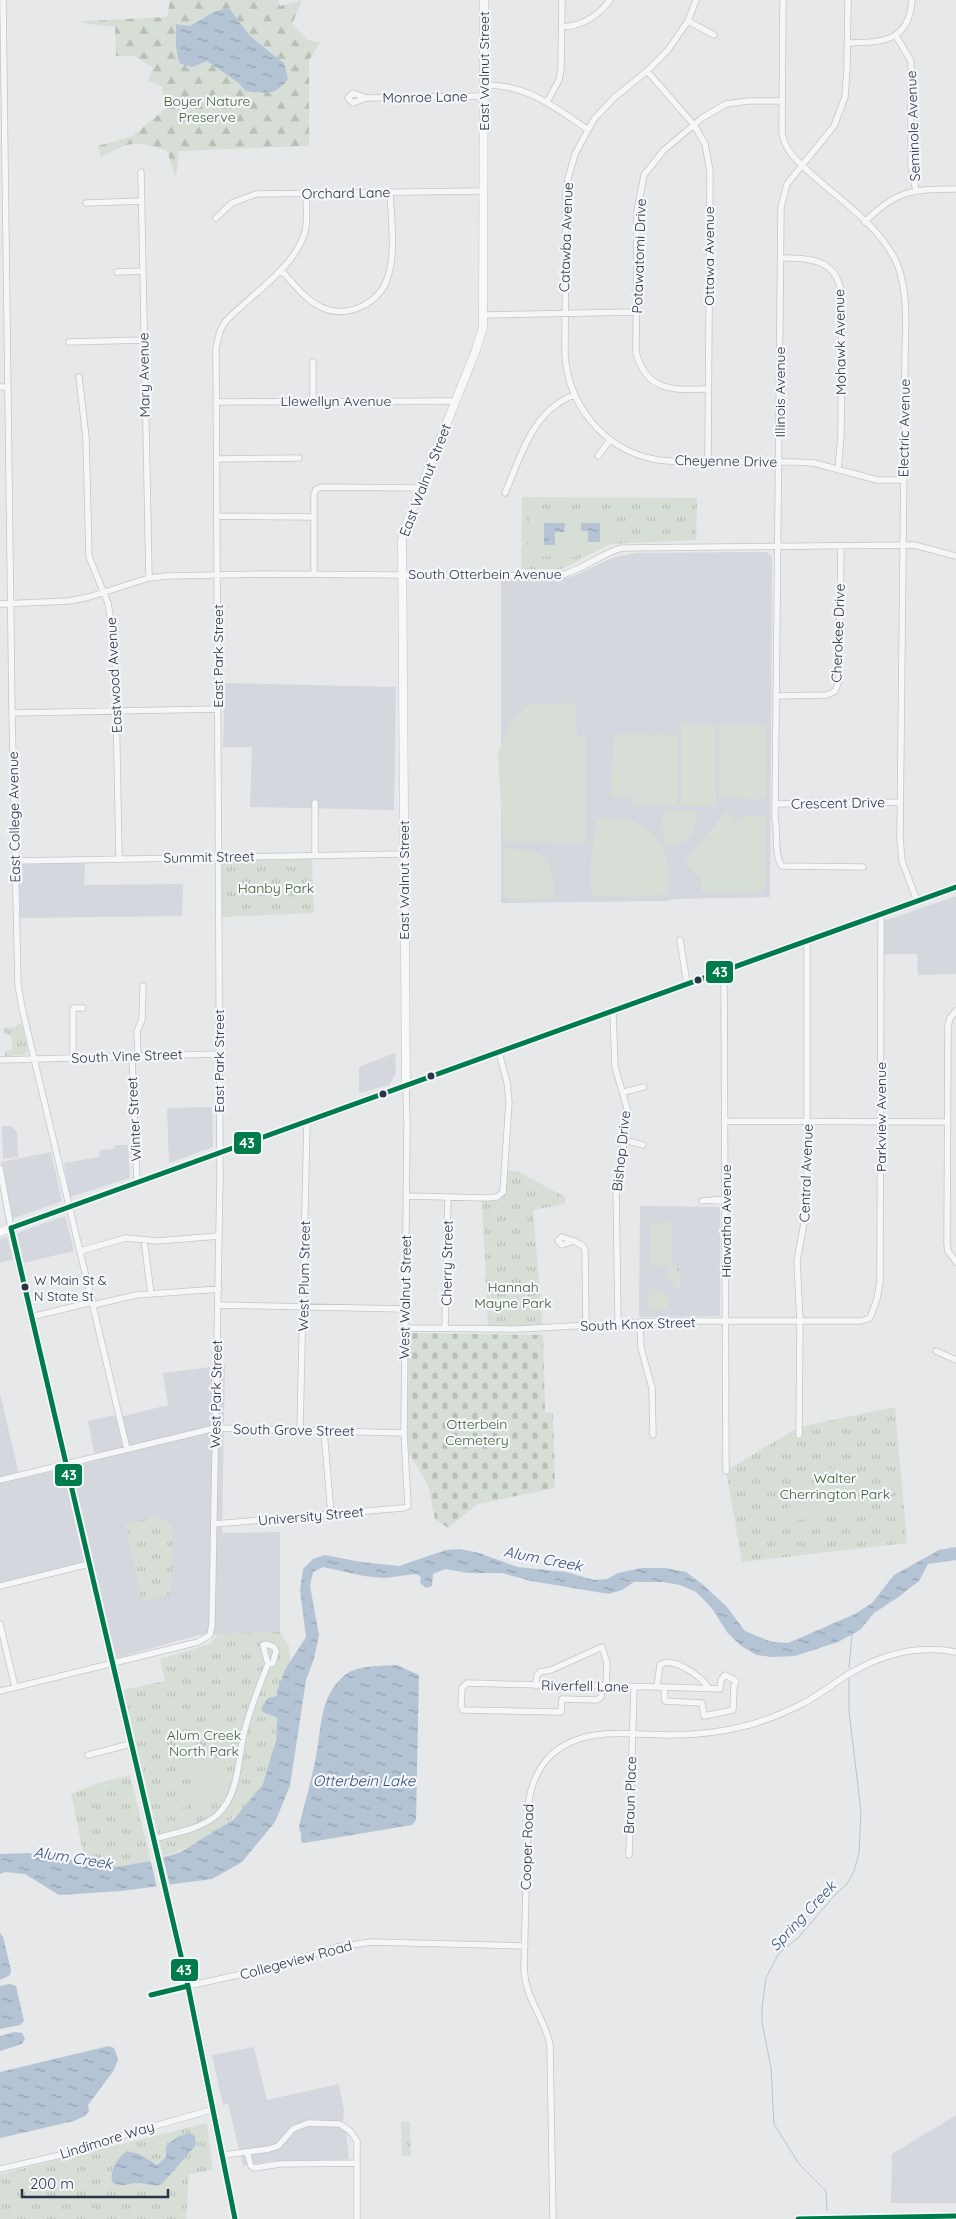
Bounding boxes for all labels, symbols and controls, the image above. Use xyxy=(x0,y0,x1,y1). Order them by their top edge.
street label: East Walnut Street xyxy=(475,11,493,131)
street label: Seminole Avenue xyxy=(902,70,924,182)
street label: Monroe Lane xyxy=(382,87,468,107)
park label: Boyer Nature Preserve xyxy=(164,92,251,126)
street label: Catawba Avenue xyxy=(555,182,577,292)
street label: Orchard Lane xyxy=(301,183,391,203)
street label: Potawatomi Drive xyxy=(628,198,650,314)
street label: Ottawa Avenue xyxy=(700,206,718,306)
street label: Mohawk Avenue xyxy=(830,289,850,395)
street label: Mary Avenue xyxy=(134,332,154,418)
street label: Illinois Avenue xyxy=(771,347,789,437)
street label: Electric Avenue xyxy=(894,379,914,477)
street label: Llewellyn Avenue xyxy=(281,392,392,410)
street label: East Walnut Street xyxy=(395,421,455,539)
street label: Cheyenne Drive xyxy=(675,451,777,471)
street label: South Otterbein Avenue xyxy=(408,565,562,583)
street label: Cherokee Drive xyxy=(827,583,849,683)
street label: East Park Street xyxy=(209,604,227,708)
street label: Eastwood Avenue xyxy=(102,617,126,733)
street label: East College Avenue xyxy=(4,751,24,883)
street label: Crescent Drive xyxy=(791,793,885,813)
street label: East Walnut Street xyxy=(395,820,413,940)
street label: Summit Street xyxy=(163,847,255,867)
park label: Hanby Park xyxy=(238,879,314,897)
line badge: 43 xyxy=(705,960,734,984)
text: 43 xyxy=(712,963,728,981)
unlabelled marker xyxy=(693,975,703,985)
street label: East Park Street xyxy=(210,1009,228,1113)
street label: South Vine Street xyxy=(71,1045,183,1067)
street label: Parkview Avenue xyxy=(872,1062,890,1172)
unlabelled marker xyxy=(426,1071,436,1081)
street label: Winter Street xyxy=(123,1076,145,1162)
unlabelled marker xyxy=(378,1089,388,1099)
street label: Bishop Drive xyxy=(608,1110,634,1192)
street label: Central Avenue xyxy=(795,1123,817,1223)
line badge: 43 xyxy=(233,1131,262,1155)
text: 43 xyxy=(239,1134,255,1152)
street label: Hiawatha Avenue xyxy=(717,1164,735,1278)
street label: West Plum Street xyxy=(294,1220,314,1331)
street label: Cherry Street xyxy=(437,1220,457,1306)
street label: West Walnut Street xyxy=(395,1234,415,1359)
place label: W Main St & N State St xyxy=(34,1272,107,1304)
park label: Hannah Mayne Park xyxy=(474,1278,552,1312)
marker: W Main St & N State St xyxy=(20,1282,30,1292)
street label: South Knox Street xyxy=(580,1313,696,1335)
street label: West Park Street xyxy=(206,1340,226,1448)
park label: Otterbein Cemetery xyxy=(445,1415,509,1449)
street label: South Grove Street xyxy=(233,1420,355,1440)
line badge: 43 xyxy=(54,1463,83,1487)
text: 43 xyxy=(61,1466,77,1484)
park label: Walter Cherrington Park xyxy=(780,1469,890,1503)
street label: University Street xyxy=(257,1502,365,1530)
water label: Alum Creek xyxy=(502,1542,586,1576)
street label: Riverfell Lane xyxy=(541,1676,629,1696)
park label: Alum Creek North Park xyxy=(167,1726,241,1760)
street label: Braun Place xyxy=(620,1756,640,1834)
water label: Otterbein Lake xyxy=(313,1771,416,1790)
street label: Cooper Road xyxy=(516,1804,538,1890)
water label: Alum Creek xyxy=(32,1842,116,1873)
water label: Spring Creek xyxy=(765,1875,841,1955)
street label: Collegeview Road xyxy=(238,1936,354,1984)
line badge: 43 xyxy=(170,1958,199,1982)
text: 43 xyxy=(176,1961,192,1979)
street label: Lindimore Way xyxy=(58,2117,156,2163)
scale bar xyxy=(22,2166,169,2198)
text: 200 m xyxy=(30,2174,74,2193)

